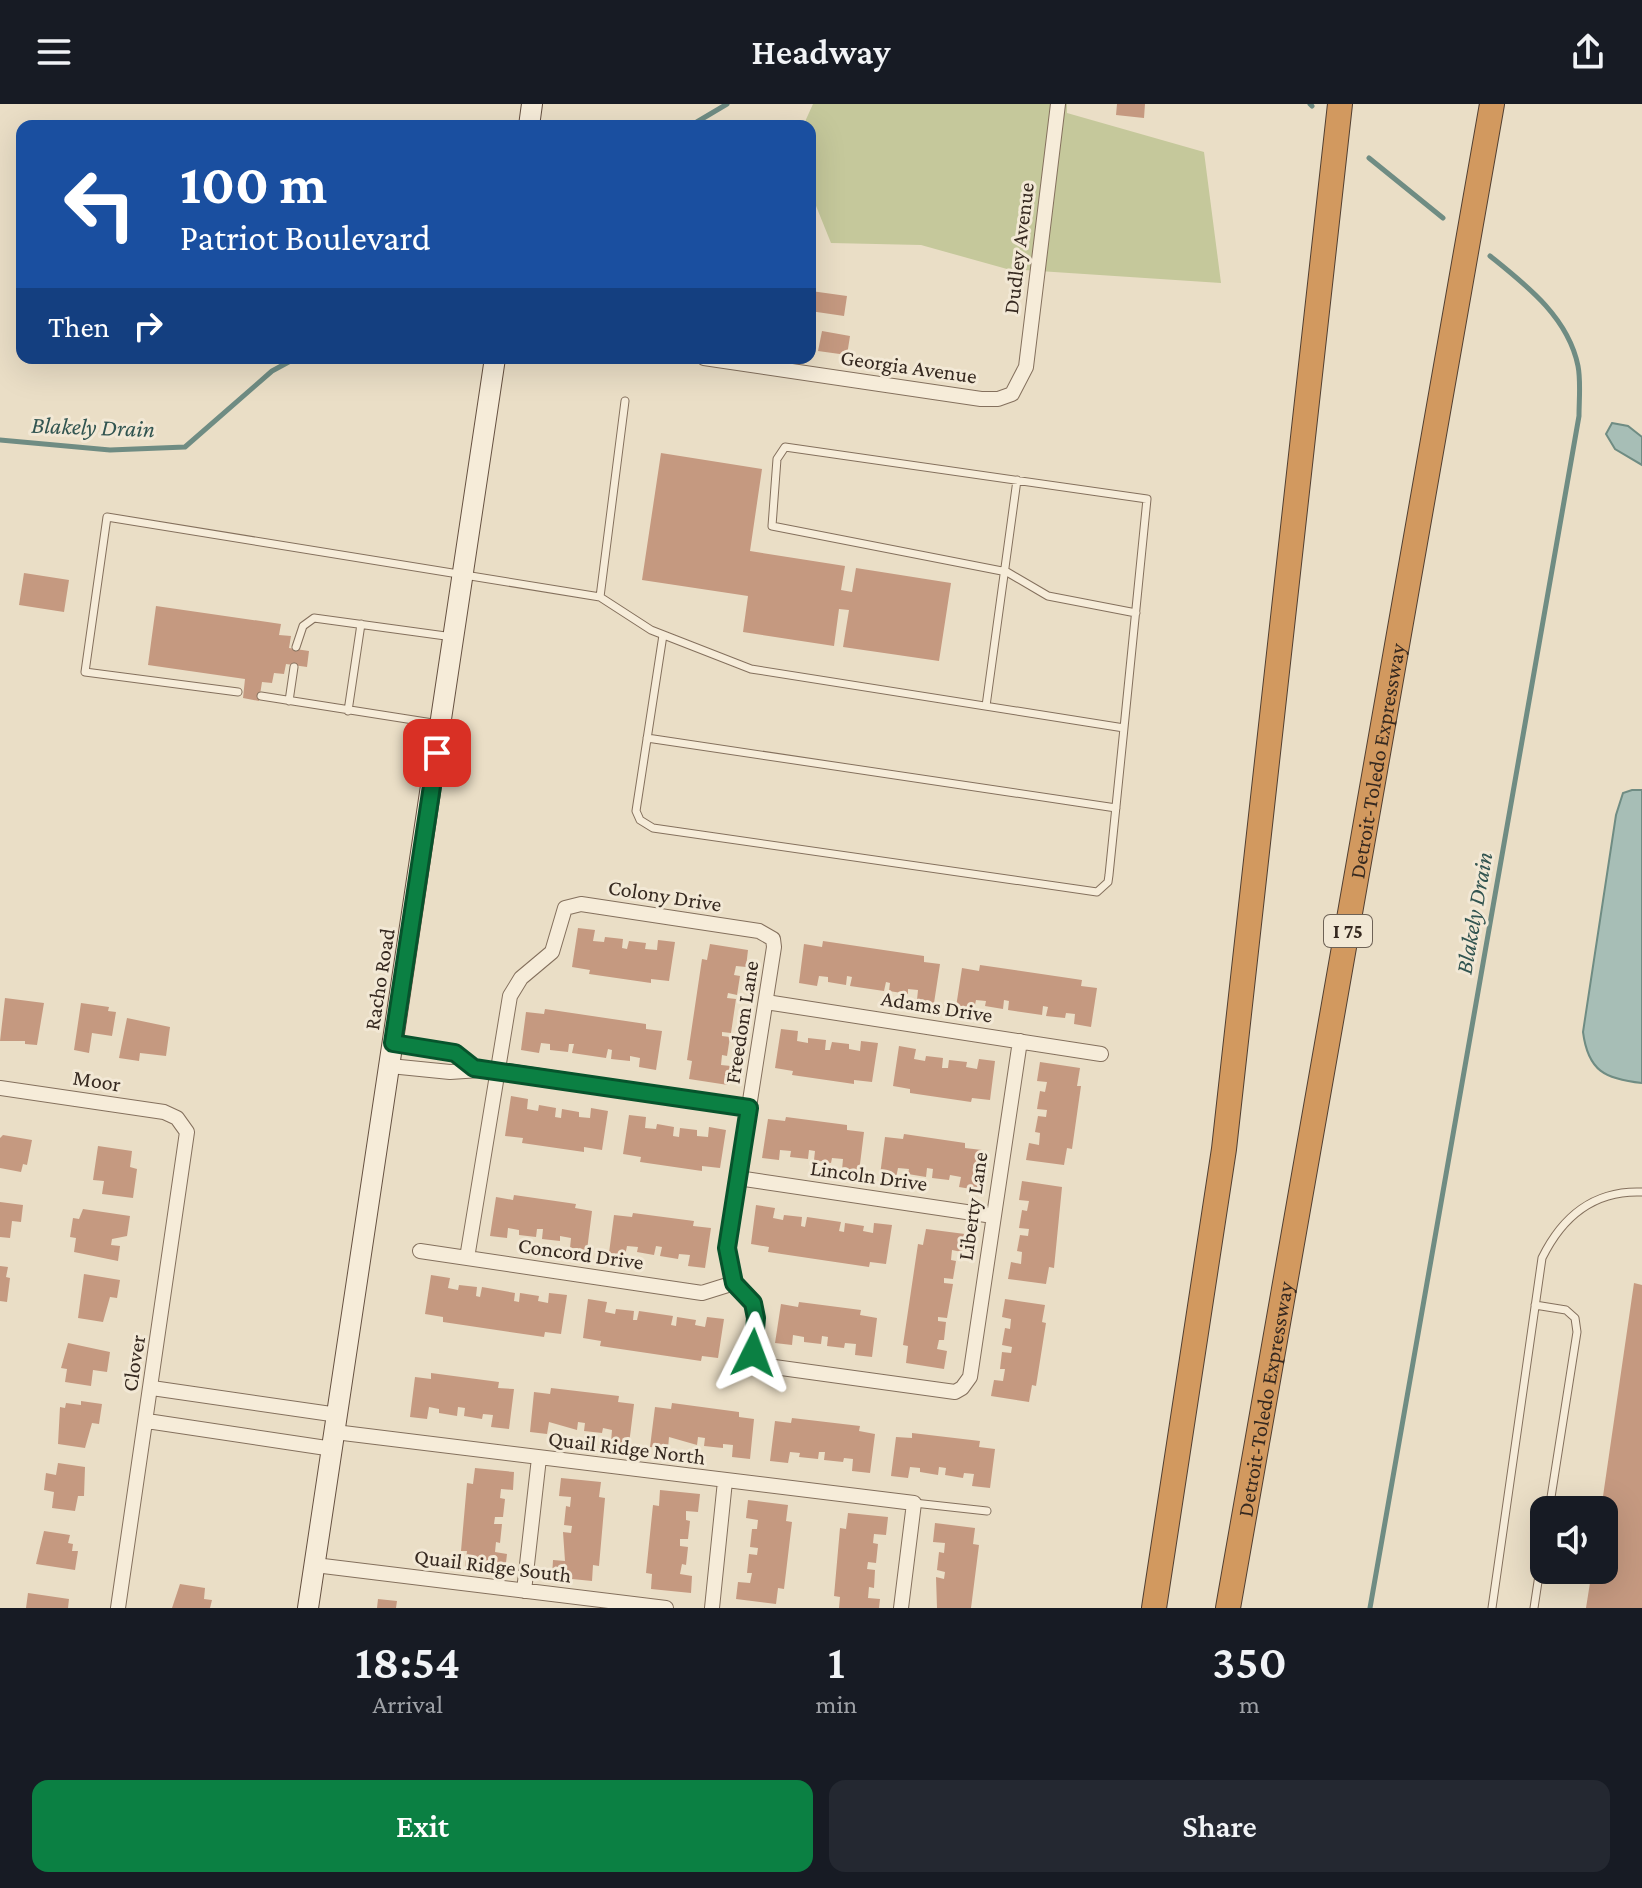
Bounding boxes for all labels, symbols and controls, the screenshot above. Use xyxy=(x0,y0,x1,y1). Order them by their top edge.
icon: menu xyxy=(32,30,76,74)
icon: share xyxy=(1566,30,1610,74)
text: Headway xyxy=(752,32,890,72)
icon: left xyxy=(48,152,152,256)
text: 100 m xyxy=(180,153,327,215)
street label: Dudley Avenue xyxy=(998,181,1039,315)
text: Patriot Boulevard xyxy=(180,218,431,258)
icon: right xyxy=(126,304,170,348)
text: Then xyxy=(48,310,110,343)
street label: Georgia Avenue xyxy=(839,345,979,388)
water label: Blakely Drain xyxy=(31,411,155,442)
street label: Detroit-Toledo Expressway xyxy=(1344,641,1410,881)
pin xyxy=(403,719,471,787)
icon: arrive xyxy=(415,731,459,775)
water label: Blakely Drain xyxy=(1449,850,1498,976)
street label: Colony Drive xyxy=(606,874,723,917)
road number: I 75 xyxy=(1324,915,1372,947)
street label: Racho Road xyxy=(359,926,400,1032)
street label: Freedom Lane xyxy=(719,959,764,1085)
street label: Adams Drive xyxy=(879,985,994,1028)
street label: Moor xyxy=(71,1064,123,1097)
street label: Liberty Lane xyxy=(952,1150,992,1262)
street label: Lincoln Drive xyxy=(809,1155,929,1196)
street label: Concord Drive xyxy=(517,1232,645,1275)
street label: Detroit-Toledo Expressway xyxy=(1232,1279,1298,1519)
position arrow xyxy=(711,1311,795,1395)
street label: Clover xyxy=(117,1333,150,1393)
street label: Quail Ridge North xyxy=(547,1425,707,1470)
map controls xyxy=(1530,1496,1618,1584)
button: sound xyxy=(1530,1496,1618,1584)
street label: Quail Ridge South xyxy=(413,1543,573,1588)
text: 18:54 xyxy=(355,1635,460,1688)
text: 1 xyxy=(828,1635,845,1688)
text: 350 xyxy=(1212,1635,1287,1688)
text: Arrival xyxy=(372,1690,443,1719)
text: min xyxy=(816,1690,857,1719)
text: m xyxy=(1239,1690,1260,1719)
button: Exit xyxy=(32,1780,813,1872)
button: Share xyxy=(829,1780,1610,1872)

